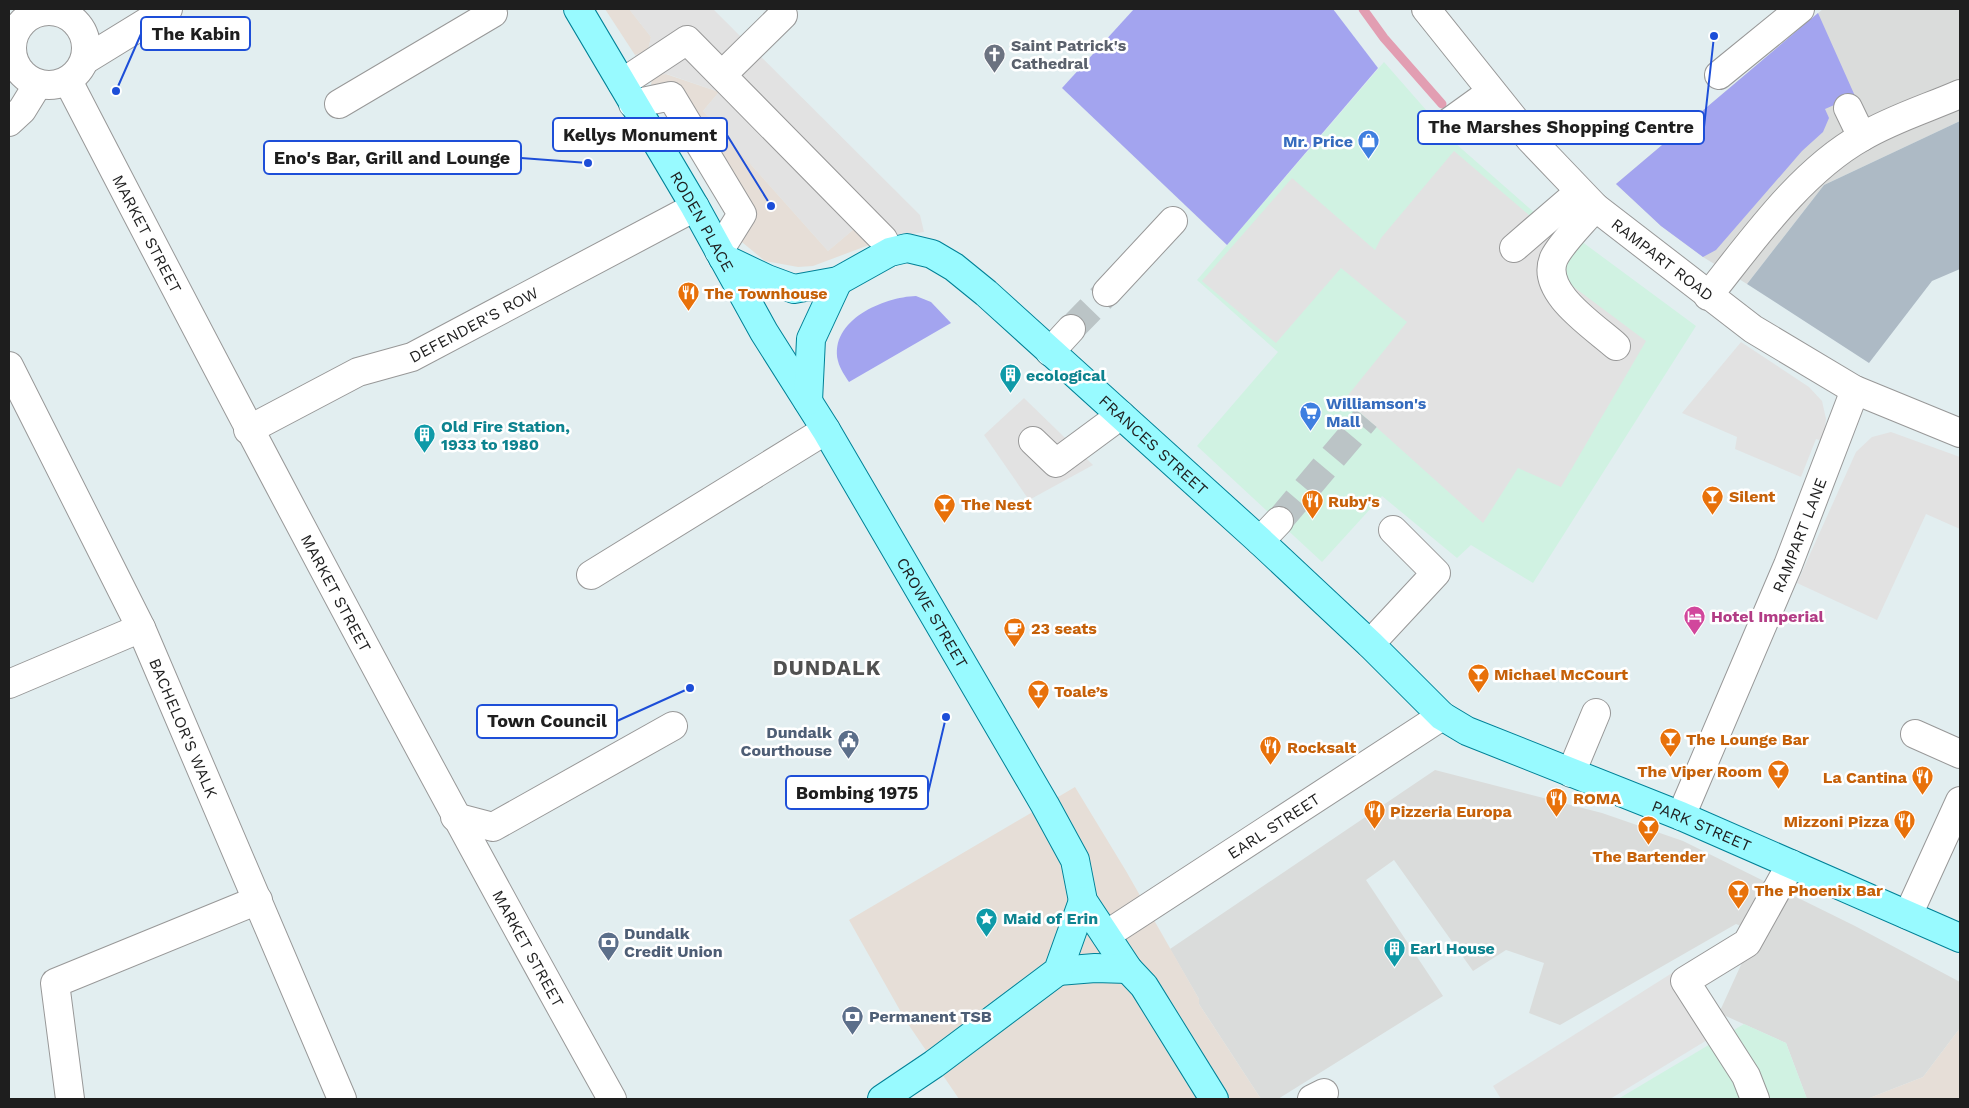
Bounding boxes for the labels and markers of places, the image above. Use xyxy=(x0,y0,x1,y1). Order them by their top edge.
callout: The Kabin xyxy=(141,17,250,50)
place label: Saint Patrick's Cathedral xyxy=(1011,36,1127,73)
church icon: Saint Patrick's Cathedral xyxy=(983,42,1007,73)
callout: The Marshes Shopping Centre xyxy=(1418,111,1704,144)
callout: Kellys Monument xyxy=(553,118,727,151)
shop icon: Mr. Price xyxy=(1357,129,1381,160)
place label: Mr. Price xyxy=(1283,132,1353,151)
callout: Eno's Bar, Grill and Lounge xyxy=(264,141,521,174)
restaurant icon: The Townhouse xyxy=(676,281,700,312)
place label: The Townhouse xyxy=(704,284,828,303)
building icon: ecological xyxy=(998,363,1022,394)
place label: ecological xyxy=(1026,366,1107,385)
place label: Williamson's Mall xyxy=(1326,394,1427,431)
supermarket icon: Williamson's Mall xyxy=(1298,400,1322,431)
place label: Old Fire Station, 1933 to 1980 xyxy=(441,417,570,454)
building icon: Old Fire Station, 1933 to 1980 xyxy=(413,423,437,454)
bar icon: Silent xyxy=(1701,484,1725,515)
place label: Silent xyxy=(1729,487,1775,506)
restaurant icon: Ruby's xyxy=(1300,489,1324,520)
bar icon: The Nest xyxy=(933,492,957,523)
place label: Ruby's xyxy=(1328,492,1380,511)
place label: The Nest xyxy=(961,495,1032,514)
hotel icon: Hotel Imperial xyxy=(1683,604,1707,635)
place label: Hotel Imperial xyxy=(1711,607,1824,626)
cafe icon: 23 seats xyxy=(1003,616,1027,647)
place label: 23 seats xyxy=(1031,619,1097,638)
bar icon: Michael McCourt xyxy=(1466,662,1490,693)
place label: Michael McCourt xyxy=(1494,665,1628,684)
bar icon: Toale’s xyxy=(1026,679,1050,710)
place label: Toale’s xyxy=(1054,682,1109,701)
callout: Town Council xyxy=(477,705,617,738)
place label: Dundalk Courthouse xyxy=(741,723,832,760)
bar icon: The Lounge Bar xyxy=(1658,727,1682,758)
public building icon: Dundalk Courthouse xyxy=(836,729,860,760)
place label: The Lounge Bar xyxy=(1686,730,1809,749)
restaurant icon: Rocksalt xyxy=(1259,735,1283,766)
place label: Rocksalt xyxy=(1287,738,1356,757)
bar icon: The Viper Room xyxy=(1766,759,1790,790)
place label: The Viper Room xyxy=(1637,762,1762,781)
restaurant icon: La Cantina xyxy=(1911,765,1935,796)
place label: La Cantina xyxy=(1823,768,1908,787)
callout: Bombing 1975 xyxy=(786,776,928,809)
restaurant icon: ROMA xyxy=(1545,786,1569,817)
place label: ROMA xyxy=(1573,789,1621,808)
restaurant icon: Pizzeria Europa xyxy=(1362,799,1386,830)
place label: Pizzeria Europa xyxy=(1390,802,1513,821)
restaurant icon: Mizzoni Pizza xyxy=(1893,809,1917,840)
place label: Mizzoni Pizza xyxy=(1783,812,1890,831)
bar icon: The Bartender xyxy=(1637,815,1661,846)
place label: The Bartender xyxy=(1592,847,1706,866)
bar icon: The Phoenix Bar xyxy=(1726,878,1750,909)
place label: The Phoenix Bar xyxy=(1754,881,1883,900)
place icon: Maid of Erin xyxy=(975,906,999,937)
place label: Maid of Erin xyxy=(1003,909,1098,928)
place label: Dundalk Credit Union xyxy=(624,924,723,961)
bank icon: Dundalk Credit Union xyxy=(596,930,620,961)
building icon: Earl House xyxy=(1382,936,1406,967)
place label: Earl House xyxy=(1410,939,1495,958)
bank icon: Permanent TSB xyxy=(841,1004,865,1035)
place label: Permanent TSB xyxy=(869,1007,992,1026)

